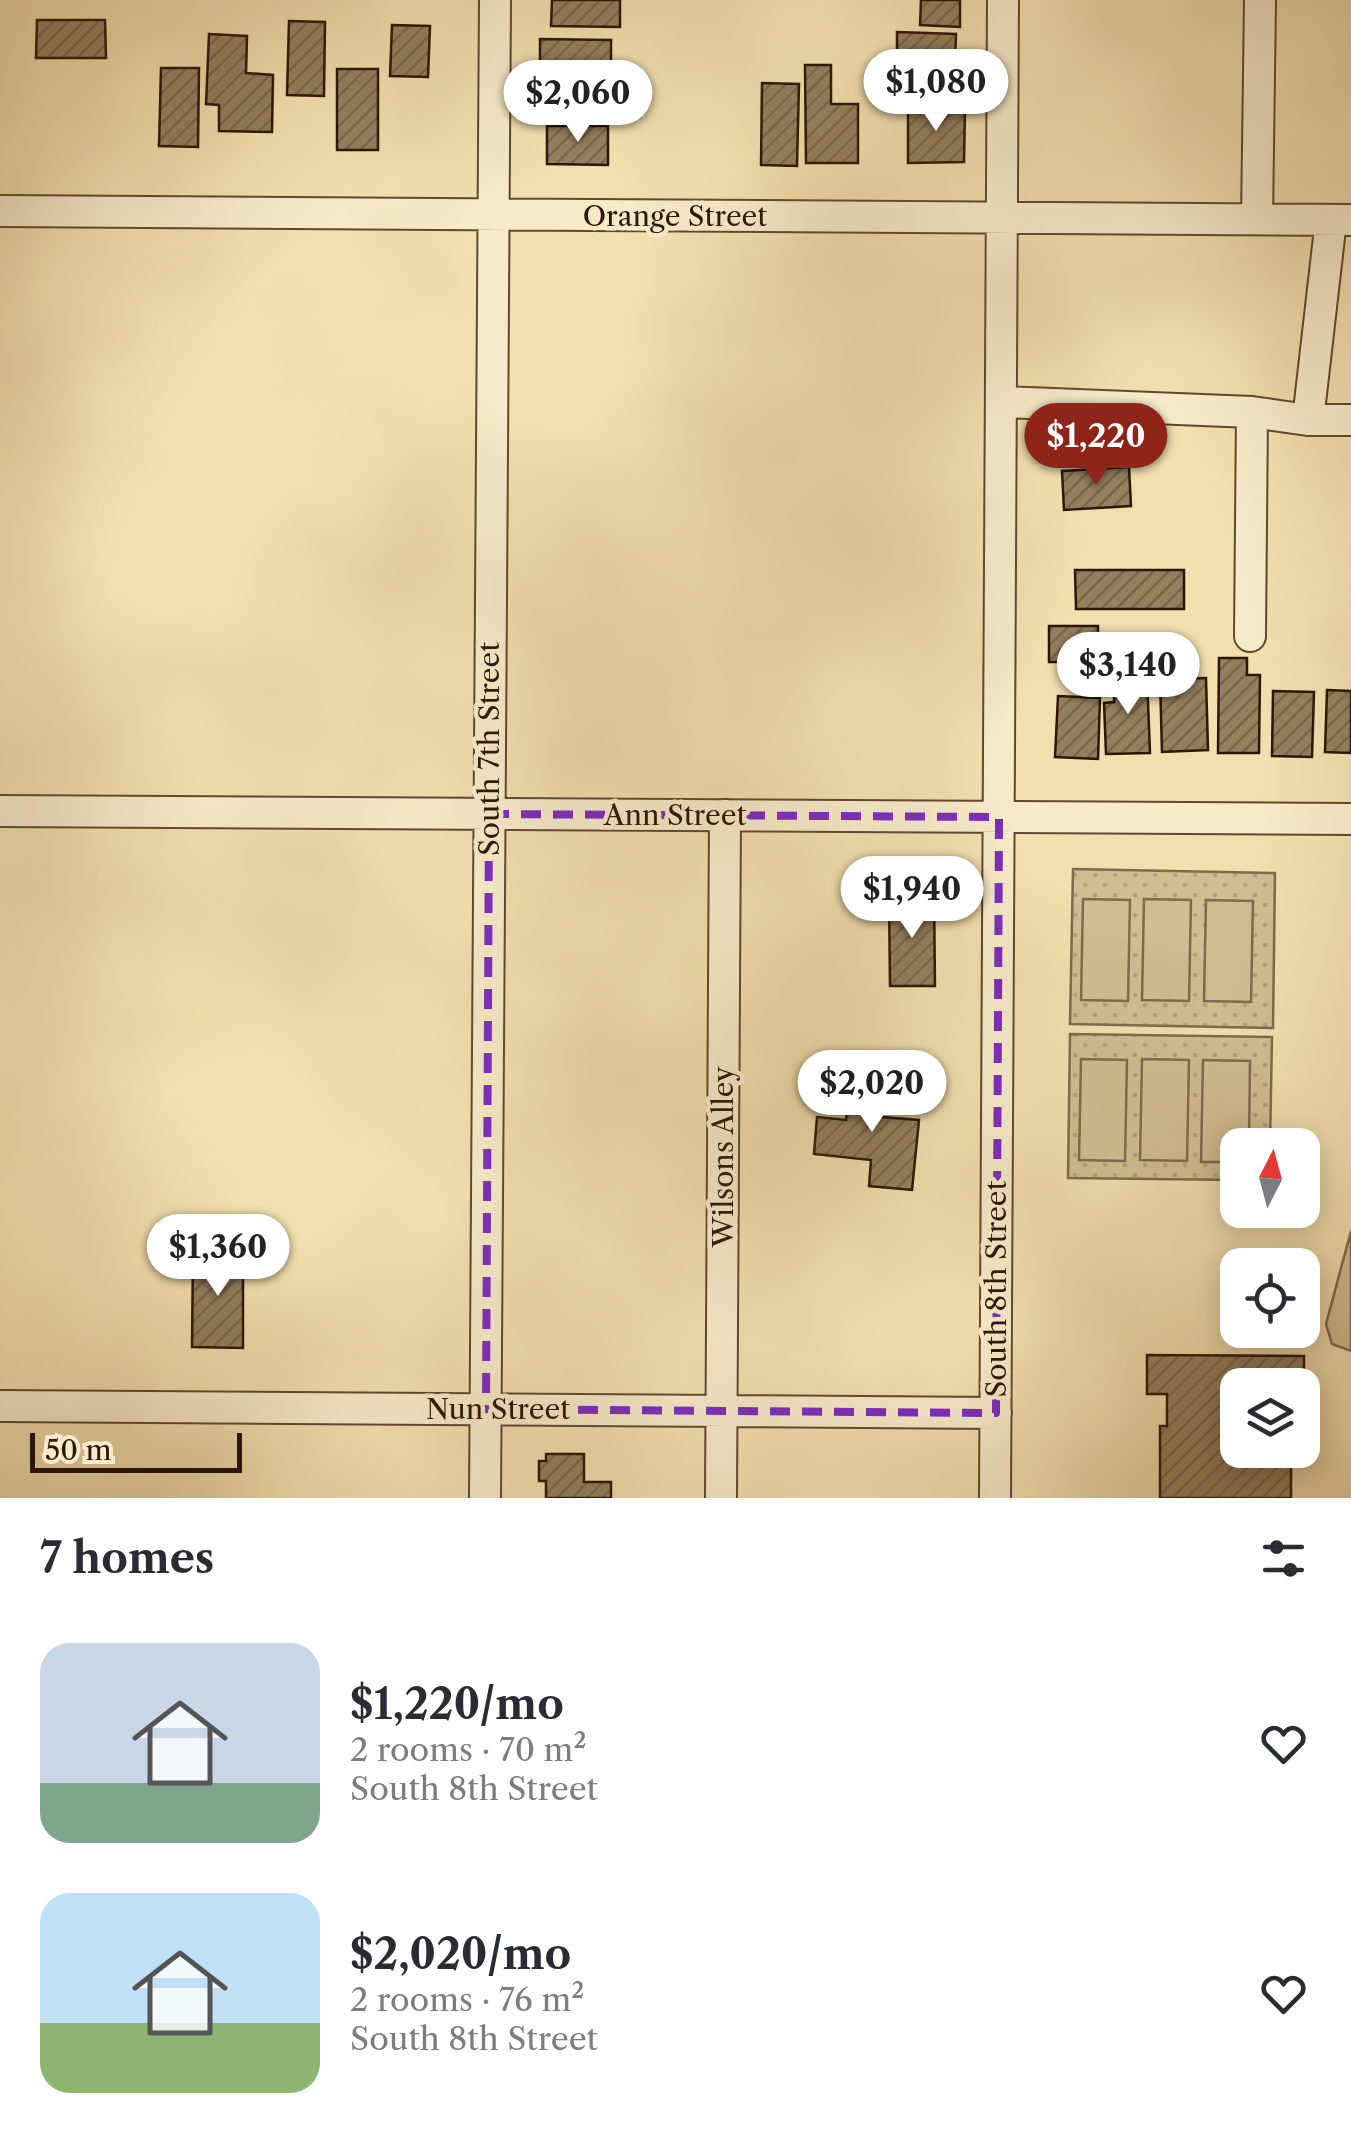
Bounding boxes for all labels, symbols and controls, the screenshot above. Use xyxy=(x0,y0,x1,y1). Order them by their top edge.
pin: $1,080 xyxy=(855,49,1017,134)
pin: $2,060 xyxy=(497,60,659,145)
text: $1,080 xyxy=(885,62,987,101)
text: $2,060 xyxy=(525,73,631,112)
street label: Orange Street xyxy=(583,199,767,233)
pin: $1,220 xyxy=(1015,403,1177,488)
text: $1,220 xyxy=(1046,416,1146,455)
pin: $3,140 xyxy=(1047,632,1209,717)
street label: South 7th Street xyxy=(472,642,506,856)
text: $3,140 xyxy=(1079,645,1177,684)
street label: Ann Street xyxy=(603,798,746,832)
pin: $1,940 xyxy=(831,856,993,941)
text: $1,940 xyxy=(863,869,961,908)
pin: $2,020 xyxy=(791,1050,953,1135)
text: $2,020 xyxy=(820,1063,924,1102)
street label: Wilsons Alley xyxy=(706,1066,740,1248)
north arrow xyxy=(1220,1128,1320,1228)
map controls xyxy=(1220,1128,1320,1468)
street label: South 8th Street xyxy=(979,1180,1013,1397)
pin: $1,360 xyxy=(137,1214,299,1299)
text: $1,360 xyxy=(169,1227,267,1266)
button: locate xyxy=(1220,1248,1320,1348)
button: layers xyxy=(1220,1368,1320,1468)
street label: Nun Street xyxy=(426,1392,570,1426)
scale bar xyxy=(30,1428,242,1472)
text: 50 m xyxy=(45,1433,112,1467)
icon: filters xyxy=(1256,1531,1311,1586)
text: 7 homes xyxy=(40,1532,214,1584)
text: $1,220/mo xyxy=(350,1678,564,1730)
icon: home xyxy=(120,1683,240,1803)
icon: heart xyxy=(1256,1716,1311,1771)
text: 2 rooms · 70 m² xyxy=(350,1730,586,1769)
text: South 8th Street xyxy=(350,1769,598,1808)
text: $2,020/mo xyxy=(350,1928,571,1980)
icon: home xyxy=(120,1933,240,2053)
icon: heart xyxy=(1256,1966,1311,2021)
text: 2 rooms · 76 m² xyxy=(350,1980,584,2019)
text: South 8th Street xyxy=(350,2019,598,2058)

